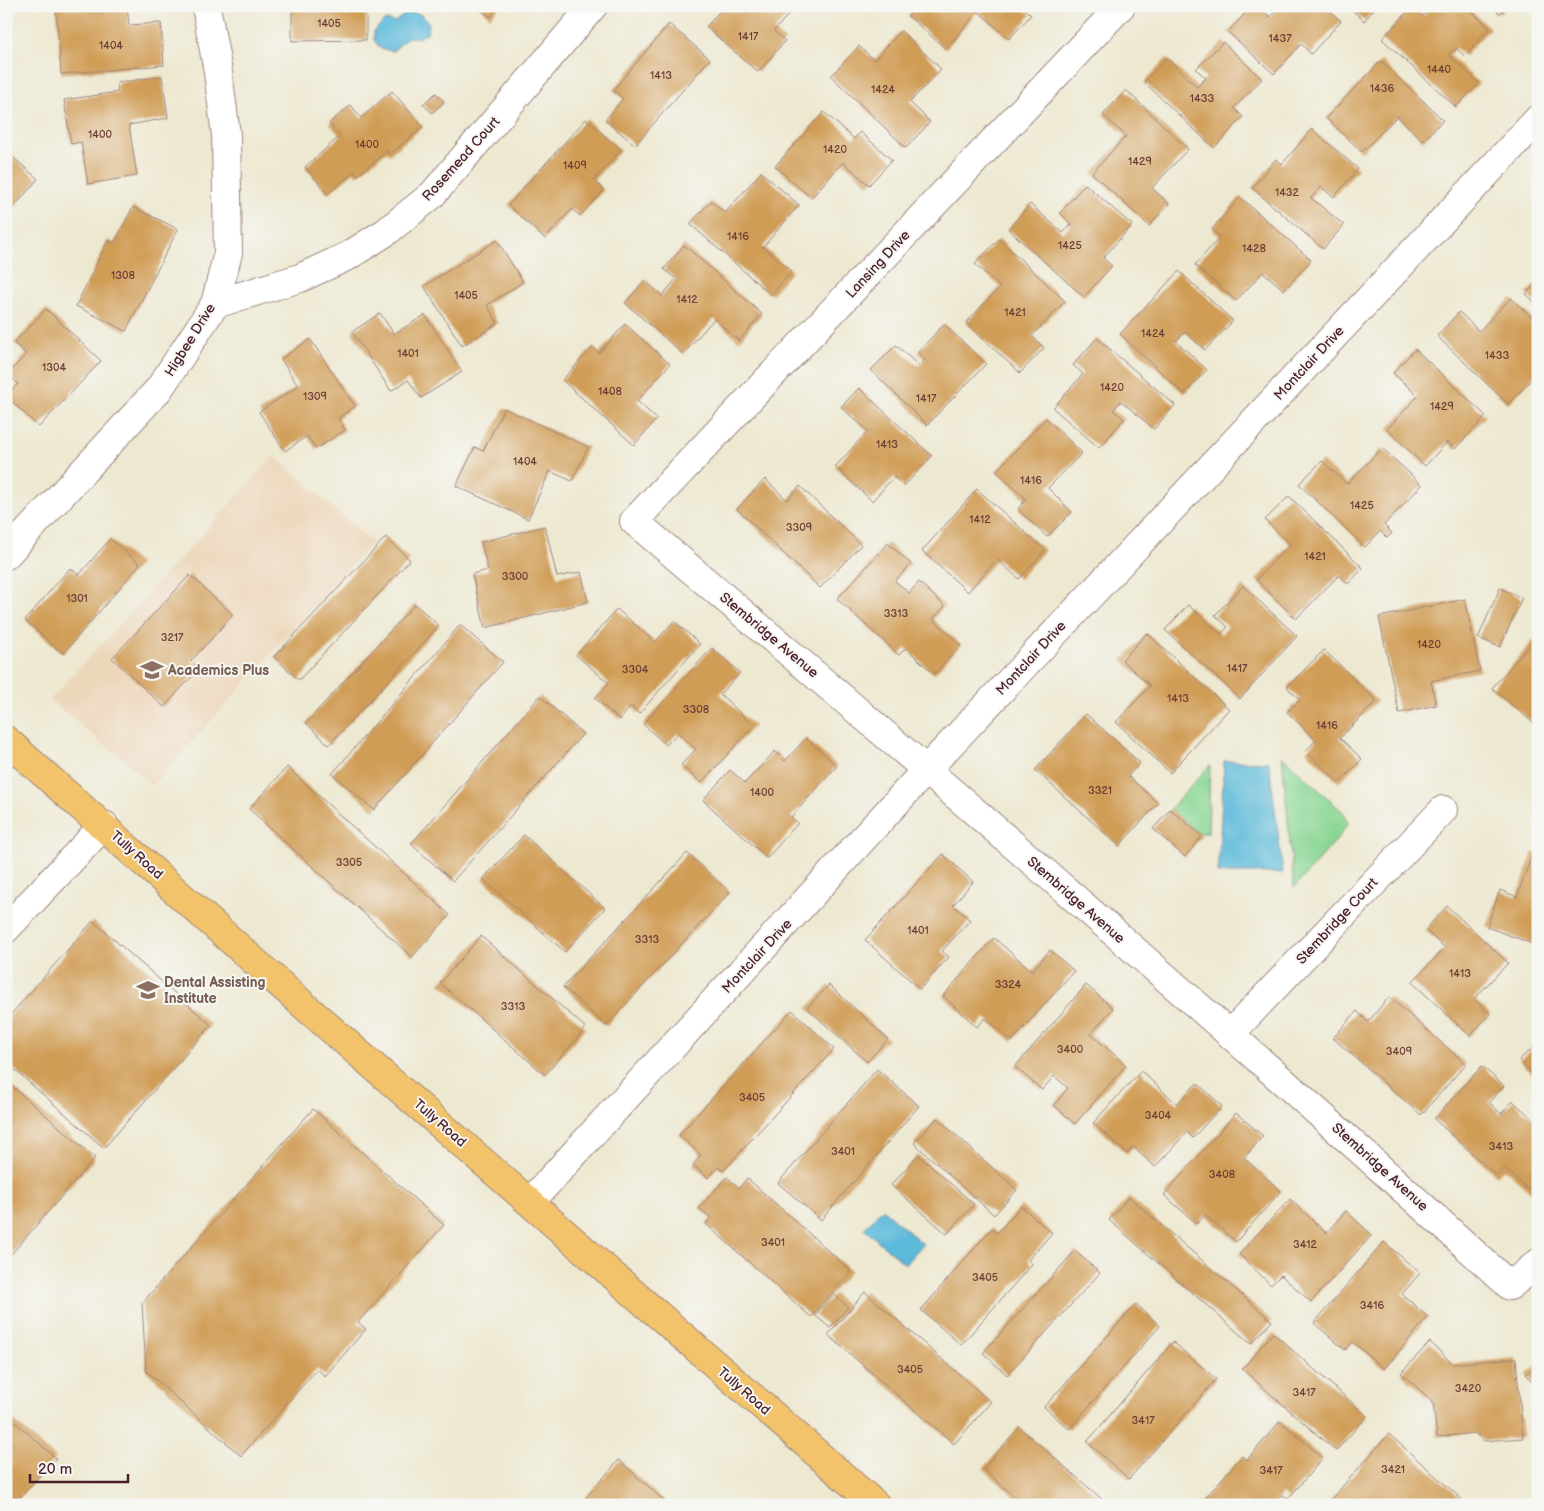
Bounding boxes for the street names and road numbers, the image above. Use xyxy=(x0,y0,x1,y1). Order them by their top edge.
street label: Rosemead Court xyxy=(419,113,504,205)
street label: Lansing Drive xyxy=(842,227,914,301)
street label: Higbee Drive xyxy=(161,300,219,380)
street label: Montclair Drive xyxy=(1270,322,1348,404)
street label: Stembridge Avenue xyxy=(716,589,822,681)
street label: Montclair Drive xyxy=(992,617,1070,699)
street label: Tully Road xyxy=(107,827,167,883)
street label: Stembridge Avenue xyxy=(1024,853,1128,947)
street label: Stembridge Court xyxy=(1293,874,1382,968)
street label: Montclair Drive xyxy=(718,915,796,997)
street label: Tully Road xyxy=(410,1095,470,1151)
street label: Stembridge Avenue xyxy=(1328,1119,1432,1215)
street label: Tully Road xyxy=(714,1363,774,1419)

